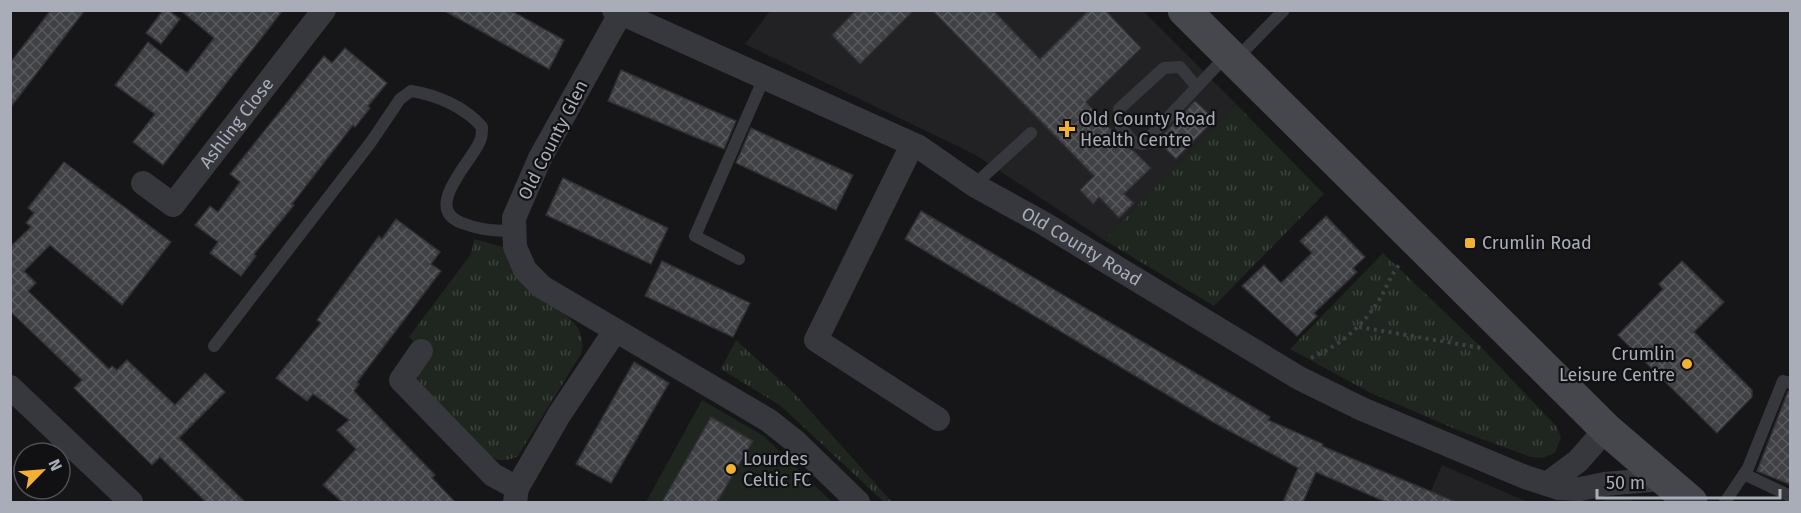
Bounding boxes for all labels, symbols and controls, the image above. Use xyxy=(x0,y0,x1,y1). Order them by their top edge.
street label: Ashling Close xyxy=(195,73,278,172)
street label: Old County Glen xyxy=(513,76,593,204)
place label: Old County Road Health Centre xyxy=(1080,108,1216,151)
marker: Old County Road Health Centre xyxy=(1058,120,1076,138)
street label: Old County Road xyxy=(1018,202,1145,291)
place label: Crumlin Road xyxy=(1482,232,1592,254)
marker: Crumlin Road xyxy=(1463,236,1477,250)
place label: Crumlin Leisure Centre xyxy=(1559,343,1675,386)
marker: Crumlin Leisure Centre xyxy=(1680,357,1694,371)
north arrow xyxy=(12,441,72,501)
place label: Lourdes Celtic FC xyxy=(743,448,811,491)
text: N xyxy=(44,456,66,474)
marker: Lourdes Celtic FC xyxy=(724,462,738,476)
scale bar xyxy=(1597,462,1780,500)
text: 50 m xyxy=(1606,472,1645,494)

